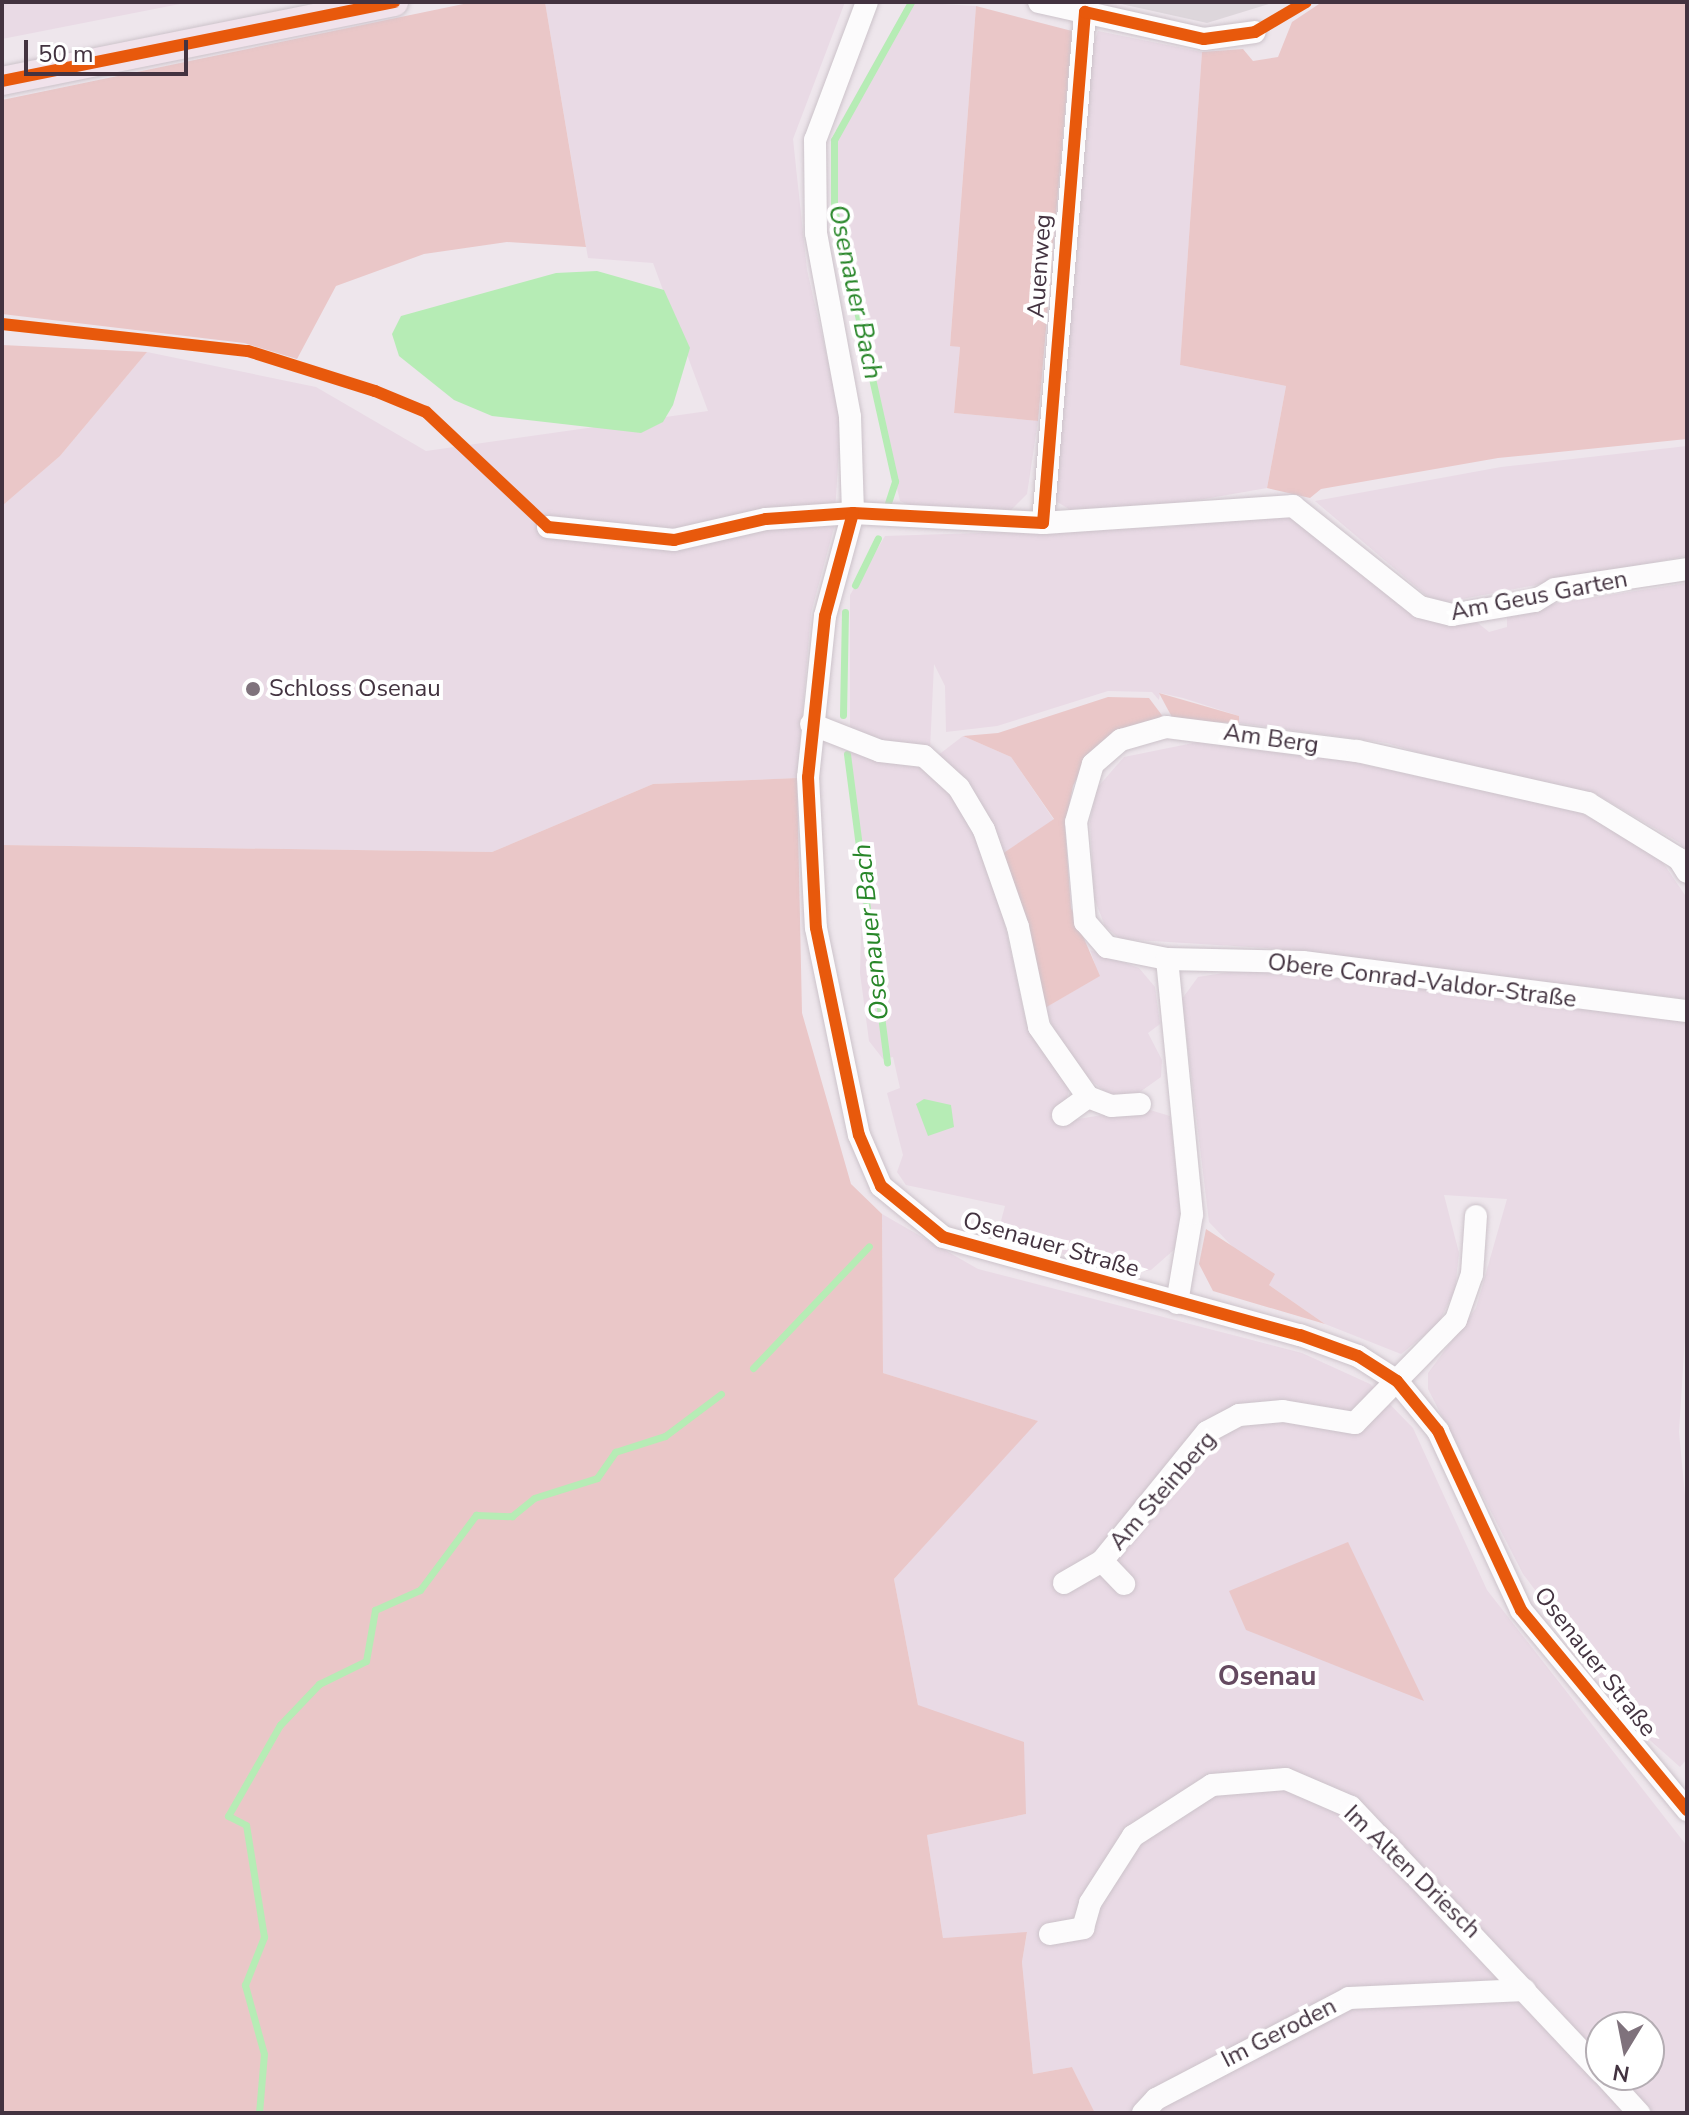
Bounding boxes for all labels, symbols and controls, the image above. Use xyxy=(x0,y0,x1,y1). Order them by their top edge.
scale bar xyxy=(28,24,192,74)
text: 50 m xyxy=(38,38,94,70)
water label: Osenauer Bach xyxy=(821,202,889,382)
street label: Auenweg xyxy=(1022,213,1058,319)
street label: Am Geus Garten xyxy=(1448,565,1630,627)
place label: Schloss Osenau xyxy=(269,675,441,703)
marker: Schloss Osenau xyxy=(244,680,262,698)
street label: Am Berg xyxy=(1222,718,1320,760)
water label: Osenauer Bach xyxy=(846,842,896,1022)
street label: Obere Conrad-Valdor-Straße xyxy=(1266,948,1578,1014)
street label: Osenauer Straße xyxy=(960,1206,1142,1284)
street label: Am Steinberg xyxy=(1103,1426,1223,1556)
street label: Osenauer Straße xyxy=(1528,1581,1662,1743)
district label: Osenau xyxy=(1218,1659,1316,1693)
street label: Im Alten Driesch xyxy=(1338,1799,1486,1945)
street label: Im Geroden xyxy=(1217,1992,1341,2074)
north arrow xyxy=(1585,2011,1665,2091)
text: N xyxy=(1610,2056,1632,2089)

